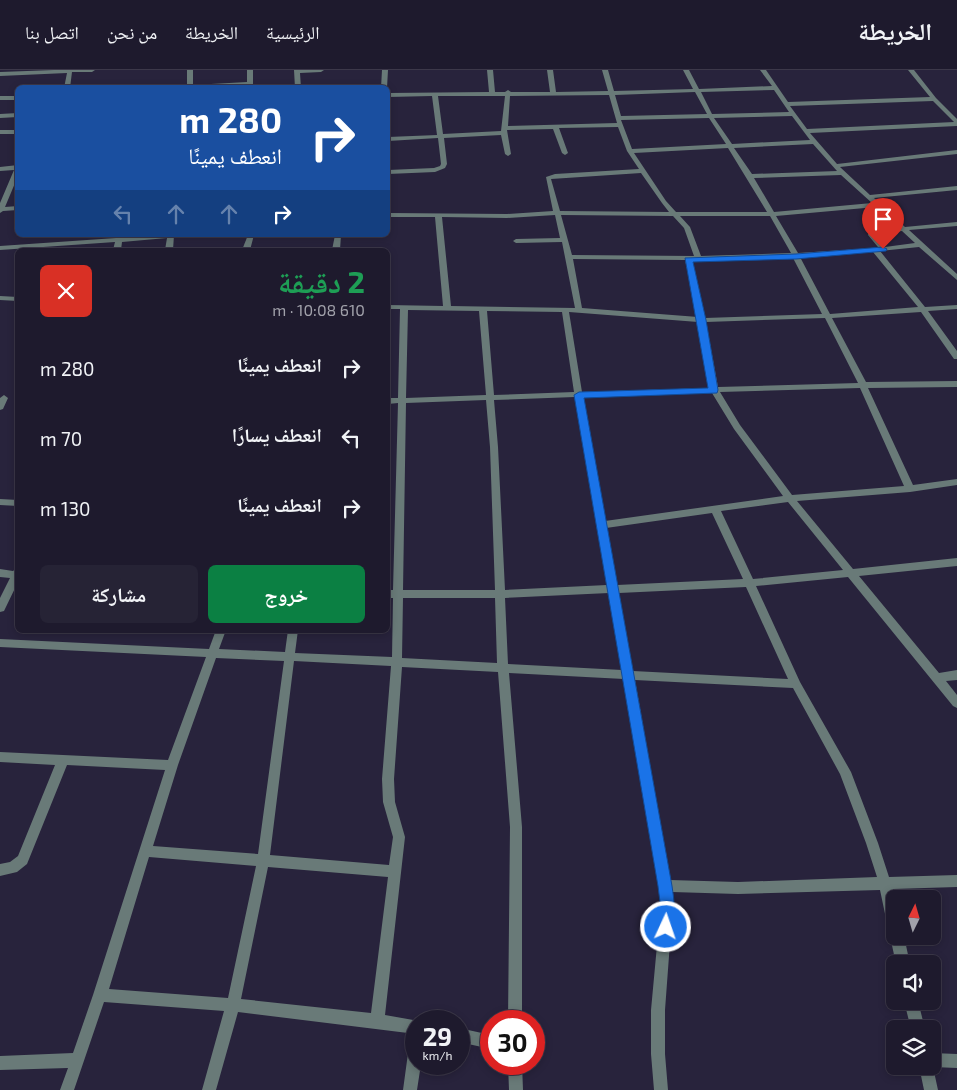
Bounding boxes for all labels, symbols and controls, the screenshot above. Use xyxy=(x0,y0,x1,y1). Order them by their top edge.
text: الخريطة xyxy=(858,16,932,45)
text: اتصل بنا xyxy=(25,21,79,43)
text: من نحن xyxy=(107,21,157,43)
text: الخريطة xyxy=(185,21,238,43)
text: الرئيسية xyxy=(266,21,319,43)
text: 280 m xyxy=(179,98,282,140)
icon: right xyxy=(300,105,365,170)
text: انعطف يمينًا xyxy=(188,142,282,168)
pin xyxy=(862,198,904,249)
icon: left xyxy=(109,200,137,228)
icon: ahead xyxy=(162,200,190,228)
icon: ahead xyxy=(215,200,243,228)
icon: right xyxy=(268,200,296,228)
icon: arrive xyxy=(869,205,897,233)
text: 2 دقيقة xyxy=(278,263,365,299)
button: close xyxy=(40,265,92,317)
text: 610 m · 10:08 xyxy=(272,300,365,319)
text: انعطف يمينًا xyxy=(237,353,322,376)
icon: right xyxy=(337,354,365,382)
text: 280 m xyxy=(40,357,95,380)
text: انعطف يسارًا xyxy=(232,423,322,446)
icon: left xyxy=(337,424,365,452)
text: 70 m xyxy=(40,427,82,450)
text: انعطف يمينًا xyxy=(237,493,322,516)
icon: right xyxy=(337,494,365,522)
text: 130 m xyxy=(40,497,91,520)
button: مشاركة xyxy=(40,565,198,623)
button: خروج xyxy=(208,565,365,623)
north arrow xyxy=(886,890,941,945)
map controls xyxy=(886,890,941,1075)
position arrow xyxy=(639,900,691,952)
button: sound xyxy=(886,955,941,1010)
speed limit sign: 30 xyxy=(480,1010,545,1075)
button: layers xyxy=(886,1020,941,1075)
text: 29 xyxy=(423,1021,452,1051)
text: km/h xyxy=(423,1048,452,1062)

